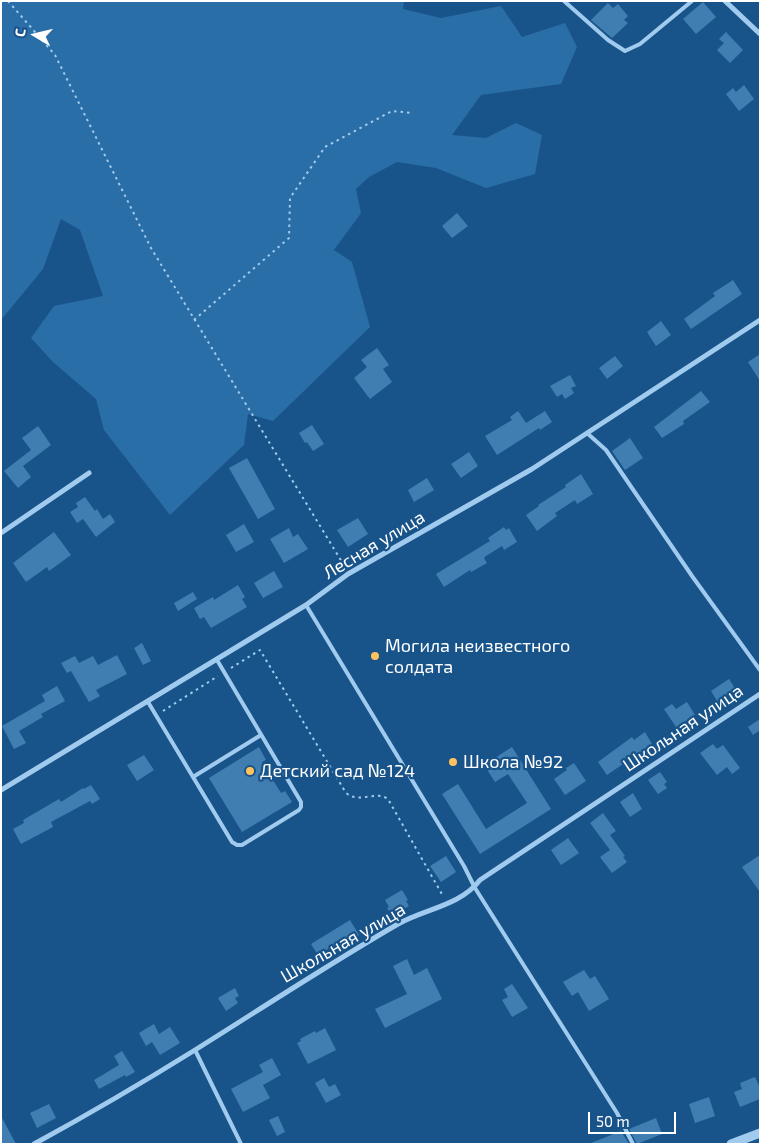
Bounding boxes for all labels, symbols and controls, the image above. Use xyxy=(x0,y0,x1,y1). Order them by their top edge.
north arrow xyxy=(10,10,60,60)
text: С xyxy=(11,27,29,38)
street label: Лесная улица xyxy=(319,506,429,584)
place label: Могила неизвестного солдата xyxy=(385,635,570,678)
marker: Могила неизвестного солдата xyxy=(369,650,381,662)
street label: Школьная улица xyxy=(619,680,747,776)
place label: Школа №92 xyxy=(463,751,563,773)
marker: Школа №92 xyxy=(447,756,459,768)
place label: Детский сад №124 xyxy=(260,760,415,782)
marker: Детский сад №124 xyxy=(244,765,256,777)
street label: Школьная улица xyxy=(277,899,409,987)
scale bar xyxy=(591,1102,678,1134)
text: 50 m xyxy=(596,1112,630,1130)

